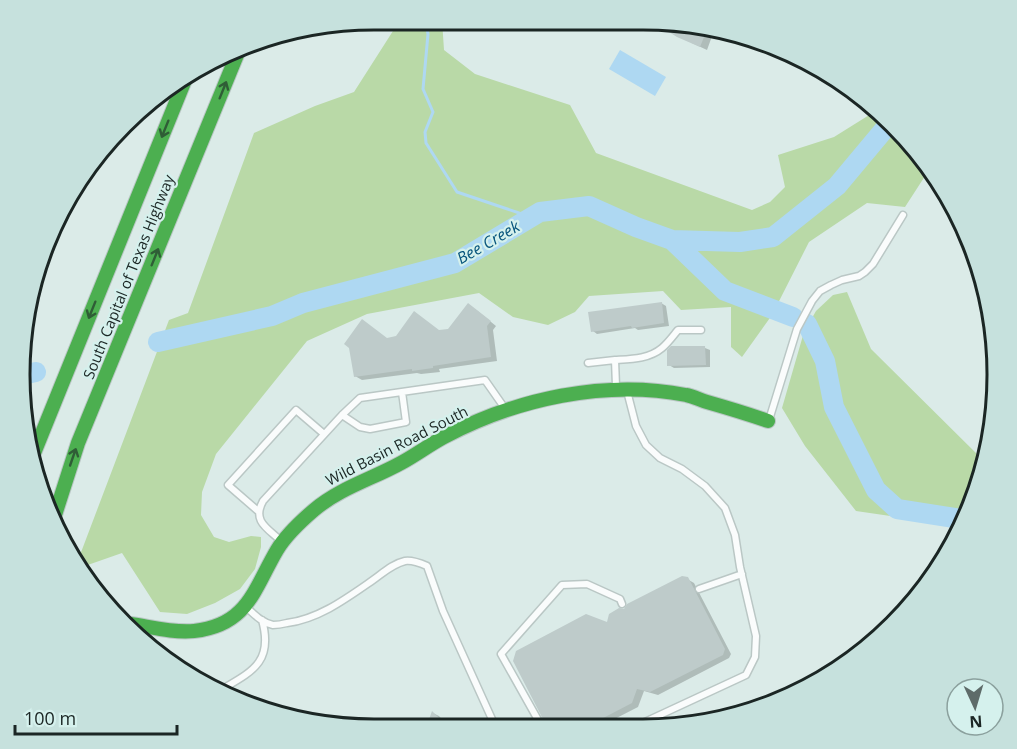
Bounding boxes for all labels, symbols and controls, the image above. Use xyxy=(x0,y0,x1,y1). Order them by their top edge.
one-way arrow xyxy=(218,81,229,100)
one-way arrow xyxy=(159,120,170,138)
street label: South Capital of Texas Highway xyxy=(78,171,178,382)
water label: Bee Creek xyxy=(453,215,524,269)
one-way arrow xyxy=(150,248,161,266)
one-way arrow xyxy=(86,300,97,319)
street label: Wild Basin Road South xyxy=(322,401,471,490)
one-way arrow xyxy=(69,448,80,467)
north arrow xyxy=(945,677,1005,737)
scale bar xyxy=(15,698,177,736)
text: 100 m xyxy=(24,706,76,730)
text: N xyxy=(969,711,983,733)

